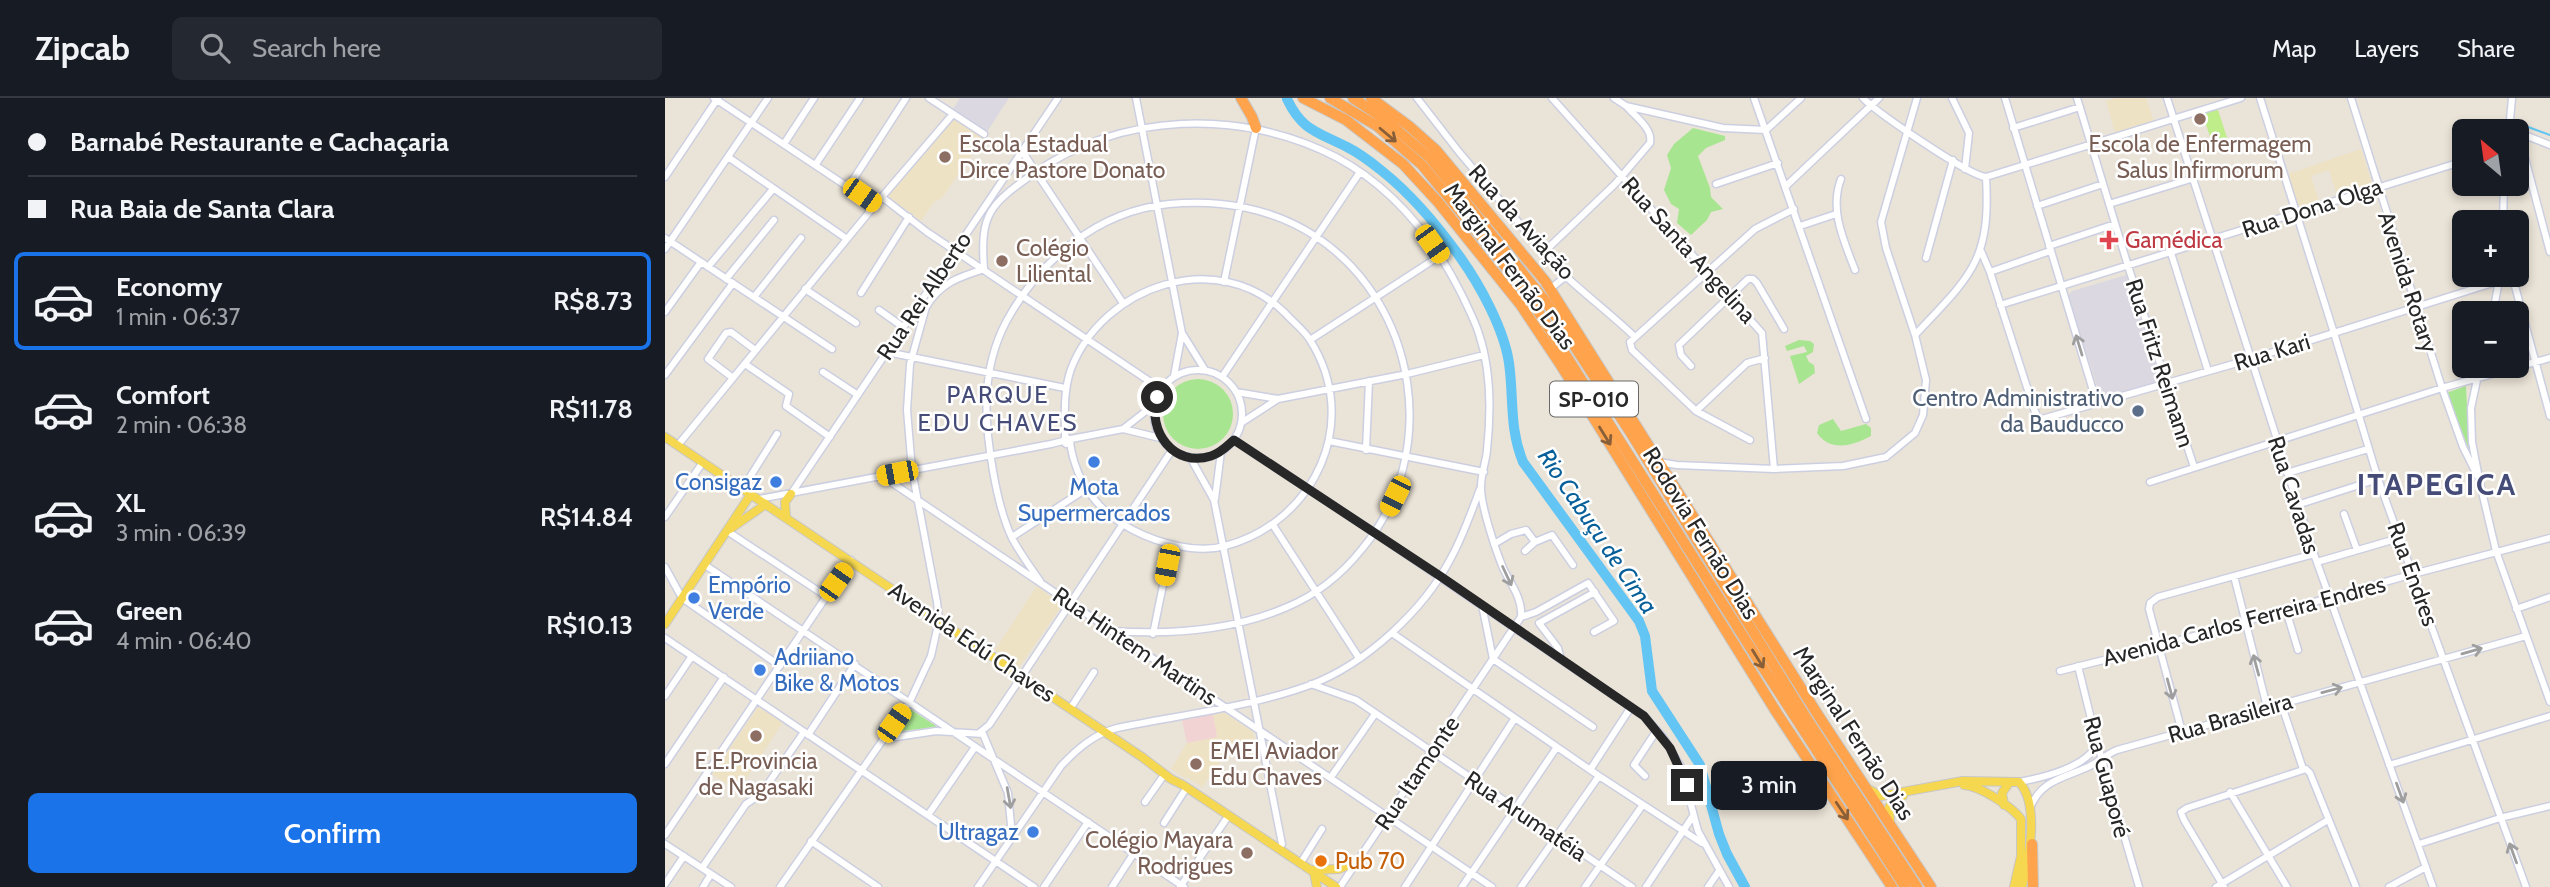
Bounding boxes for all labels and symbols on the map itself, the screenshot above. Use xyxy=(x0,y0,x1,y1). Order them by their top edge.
marker: Escola de Enfermagem Salus Infirmorum xyxy=(2192,111,2208,127)
north arrow xyxy=(2452,119,2529,196)
one-way arrow xyxy=(1378,127,1396,143)
place label: Escola Estadual Dirce Pastore Donato xyxy=(959,130,1165,184)
place label: Escola de Enfermagem Salus Infirmorum xyxy=(2089,130,2311,184)
marker: Escola Estadual Dirce Pastore Donato xyxy=(937,149,953,165)
street label: Rua da Aviação xyxy=(1463,159,1581,285)
street label: Rua Santa Angelina xyxy=(1616,171,1762,329)
street label: Rua Dona Olga xyxy=(2238,172,2386,244)
car xyxy=(839,174,886,216)
street label: Marginal Fernão Dias xyxy=(1438,177,1582,355)
street label: Avenida Rotary xyxy=(2372,208,2444,356)
car xyxy=(1412,221,1453,267)
place label: Gamédica xyxy=(2125,226,2223,254)
street label: Rua Rei Alberto xyxy=(871,227,977,365)
marker: Gamédica xyxy=(2099,230,2119,250)
place label: Colégio Liliental xyxy=(1016,234,1092,288)
marker: Colégio Liliental xyxy=(994,253,1010,269)
street label: Rua Fritz Reimann xyxy=(2120,275,2200,451)
street label: Rua Kari xyxy=(2231,327,2313,377)
one-way arrow xyxy=(2072,334,2085,356)
district label: PARQUE EDU CHAVES xyxy=(918,380,1078,437)
route start xyxy=(1141,381,1173,413)
road number: SP-010 xyxy=(1550,382,1638,416)
place label: Centro Administrativo da Bauducco xyxy=(1912,384,2124,438)
marker: Centro Administrativo da Bauducco xyxy=(2130,403,2146,419)
one-way arrow xyxy=(1598,426,1612,446)
street label: Rua Cavadas xyxy=(2262,433,2326,557)
street label: Rodovia Fernão Dias xyxy=(1637,442,1765,624)
water label: Rio Cabuçu de Cima xyxy=(1532,443,1664,619)
marker: Mota Supermercados xyxy=(1086,454,1102,470)
car xyxy=(875,459,920,487)
district label: ITAPEGICA xyxy=(2357,466,2517,503)
place label: Consigaz xyxy=(675,468,762,496)
place label: Mota Supermercados xyxy=(1018,473,1170,527)
car xyxy=(1377,473,1414,519)
marker: Consigaz xyxy=(768,474,784,490)
street label: Rua Endres xyxy=(2381,518,2445,630)
car xyxy=(1153,542,1182,588)
car xyxy=(816,559,857,605)
one-way arrow xyxy=(1501,565,1515,586)
street label: Avenida Carlos Ferreira Endres xyxy=(2100,570,2388,672)
place label: Empório Verde xyxy=(708,571,791,625)
street label: Avenida Edú Chaves xyxy=(883,576,1061,708)
street label: Rua Hintem Martins xyxy=(1048,581,1222,711)
marker: Empório Verde xyxy=(686,590,702,606)
street label: Marginal Fernão Dias xyxy=(1787,641,1921,825)
place label: Adriiano Bike & Motos xyxy=(774,643,899,697)
one-way arrow xyxy=(2460,644,2483,657)
one-way arrow xyxy=(1750,649,1765,668)
one-way arrow xyxy=(2249,654,2262,677)
marker: Adriiano Bike & Motos xyxy=(752,662,768,678)
one-way arrow xyxy=(2165,678,2178,700)
one-way arrow xyxy=(2320,683,2342,696)
street label: Rua Brasileira xyxy=(2165,687,2295,749)
car xyxy=(874,700,915,746)
street label: Rua Itamonte xyxy=(1369,711,1465,835)
street label: Rua Guaporé xyxy=(2077,713,2137,841)
marker: E.E.Provincia de Nagasaki xyxy=(748,728,764,744)
place label: EMEI Aviador Edu Chaves xyxy=(1210,737,1339,791)
place label: E.E.Provincia de Nagasaki xyxy=(695,747,817,801)
marker: EMEI Aviador Edu Chaves xyxy=(1188,756,1204,772)
callout: 3 min xyxy=(1711,760,1827,810)
street label: Rua Arumatéia xyxy=(1459,765,1593,867)
route end xyxy=(1671,769,1703,801)
one-way arrow xyxy=(2394,781,2407,803)
one-way arrow xyxy=(1003,786,1016,809)
one-way arrow xyxy=(1835,801,1849,820)
place label: Ultragaz xyxy=(938,818,1019,846)
marker: Ultragaz xyxy=(1025,824,1041,840)
place label: Colégio Mayara Rodrigues xyxy=(1085,826,1233,880)
one-way arrow xyxy=(2506,842,2518,864)
marker: Colégio Mayara Rodrigues xyxy=(1239,845,1255,861)
place label: Pub 70 xyxy=(1335,847,1405,875)
marker: Pub 70 xyxy=(1313,853,1329,869)

